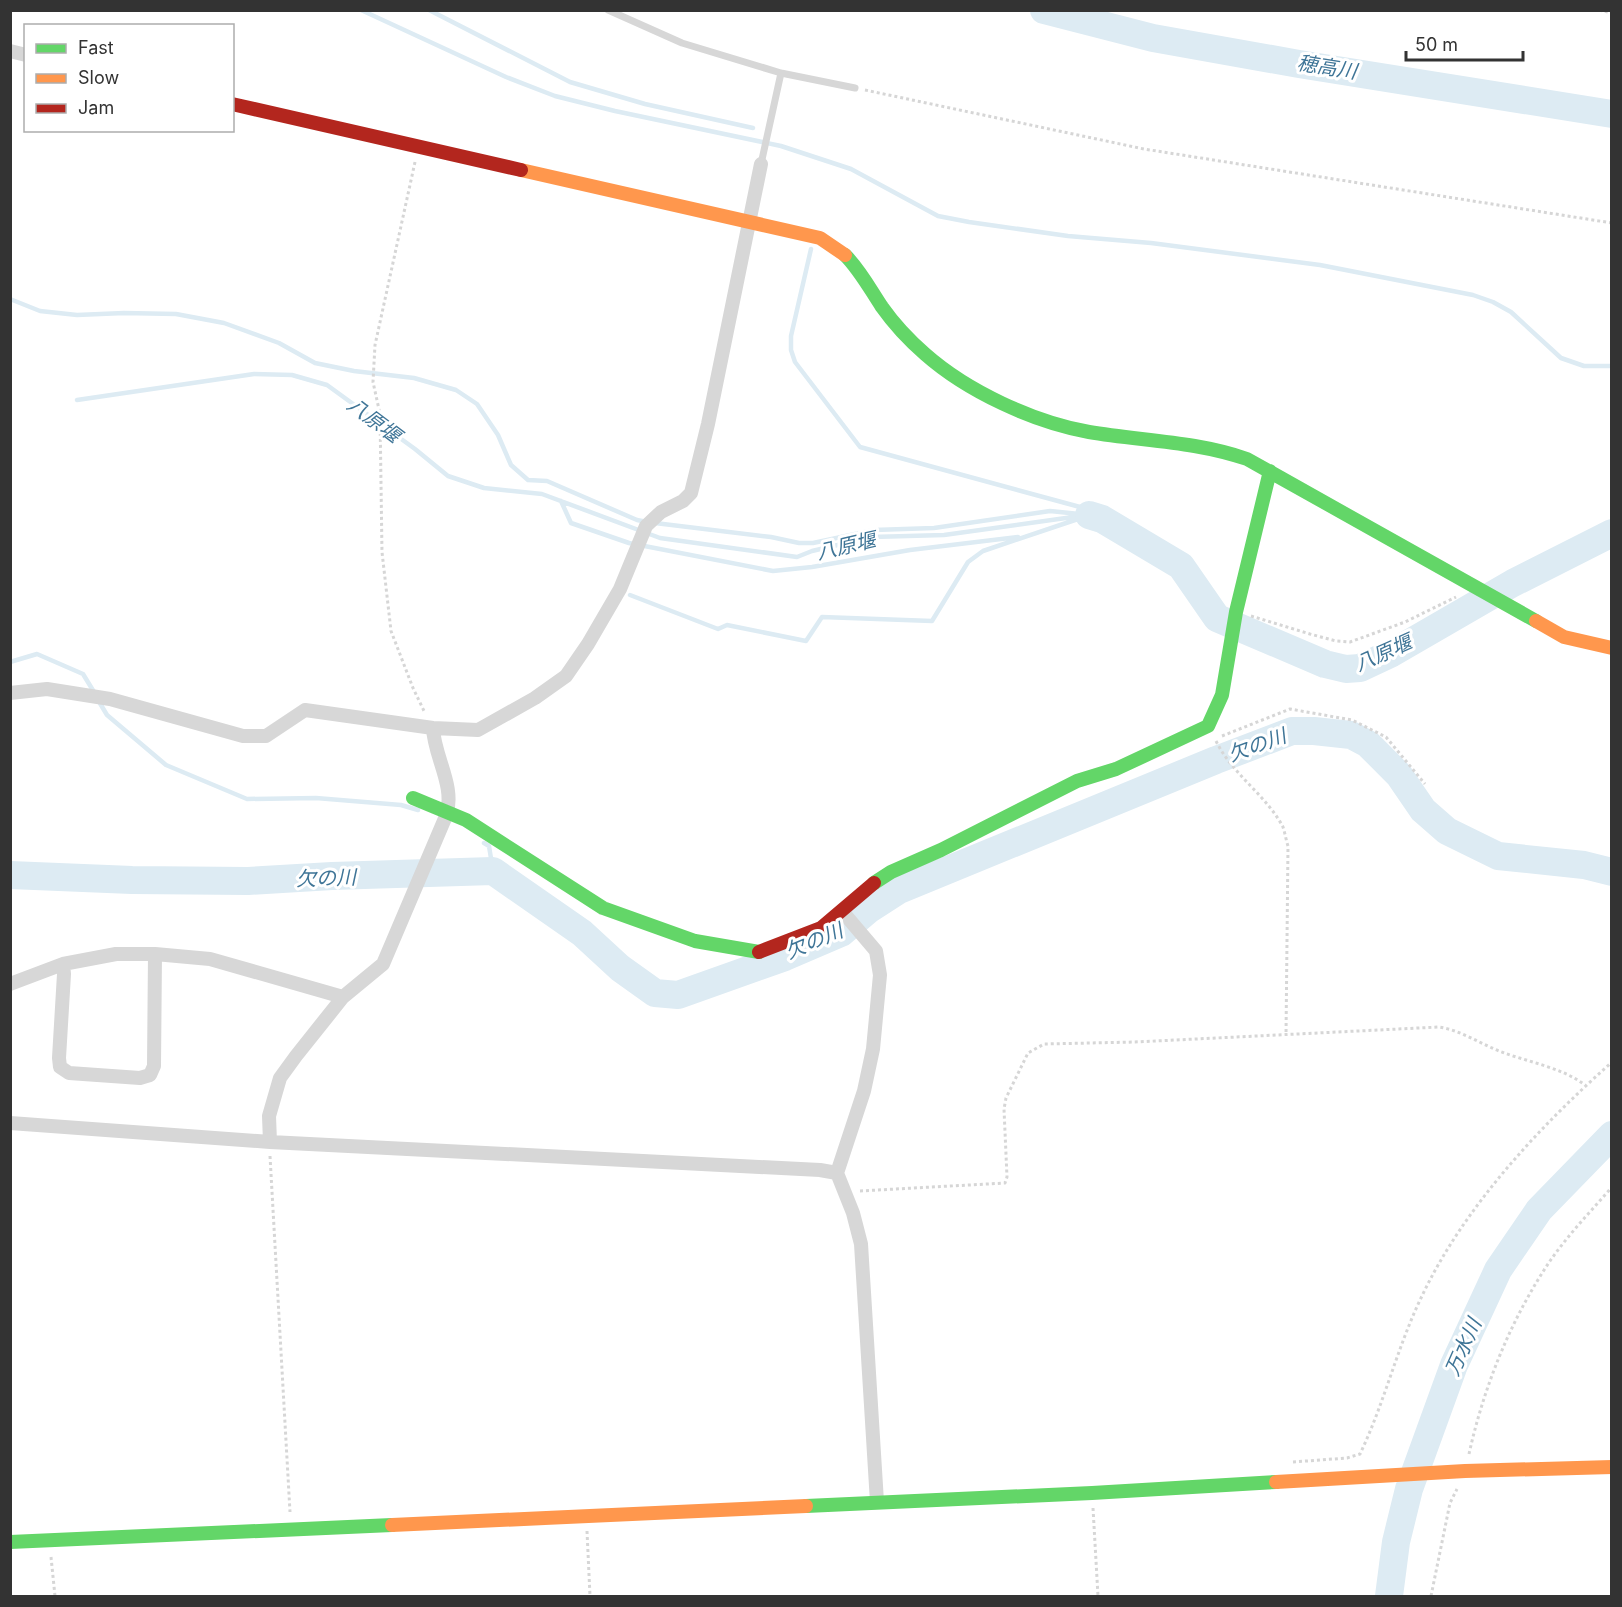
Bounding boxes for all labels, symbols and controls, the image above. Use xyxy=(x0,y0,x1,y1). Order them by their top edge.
legend xyxy=(24,24,234,132)
scale bar xyxy=(1406,24,1523,62)
text: 50 m xyxy=(1415,34,1458,55)
text: Fast xyxy=(78,37,114,58)
water label: 穂高川 xyxy=(1295,50,1360,84)
text: Slow xyxy=(78,67,119,88)
text: Jam xyxy=(78,97,114,118)
water label: 八原堰 xyxy=(343,392,408,450)
water label: 八原堰 xyxy=(814,527,882,564)
water label: 八原堰 xyxy=(1351,628,1419,676)
water label: 欠の川 xyxy=(1225,723,1291,767)
water label: 欠の川 xyxy=(296,865,358,891)
water label: 欠の川 xyxy=(782,917,848,964)
water label: 万水川 xyxy=(1440,1313,1487,1379)

